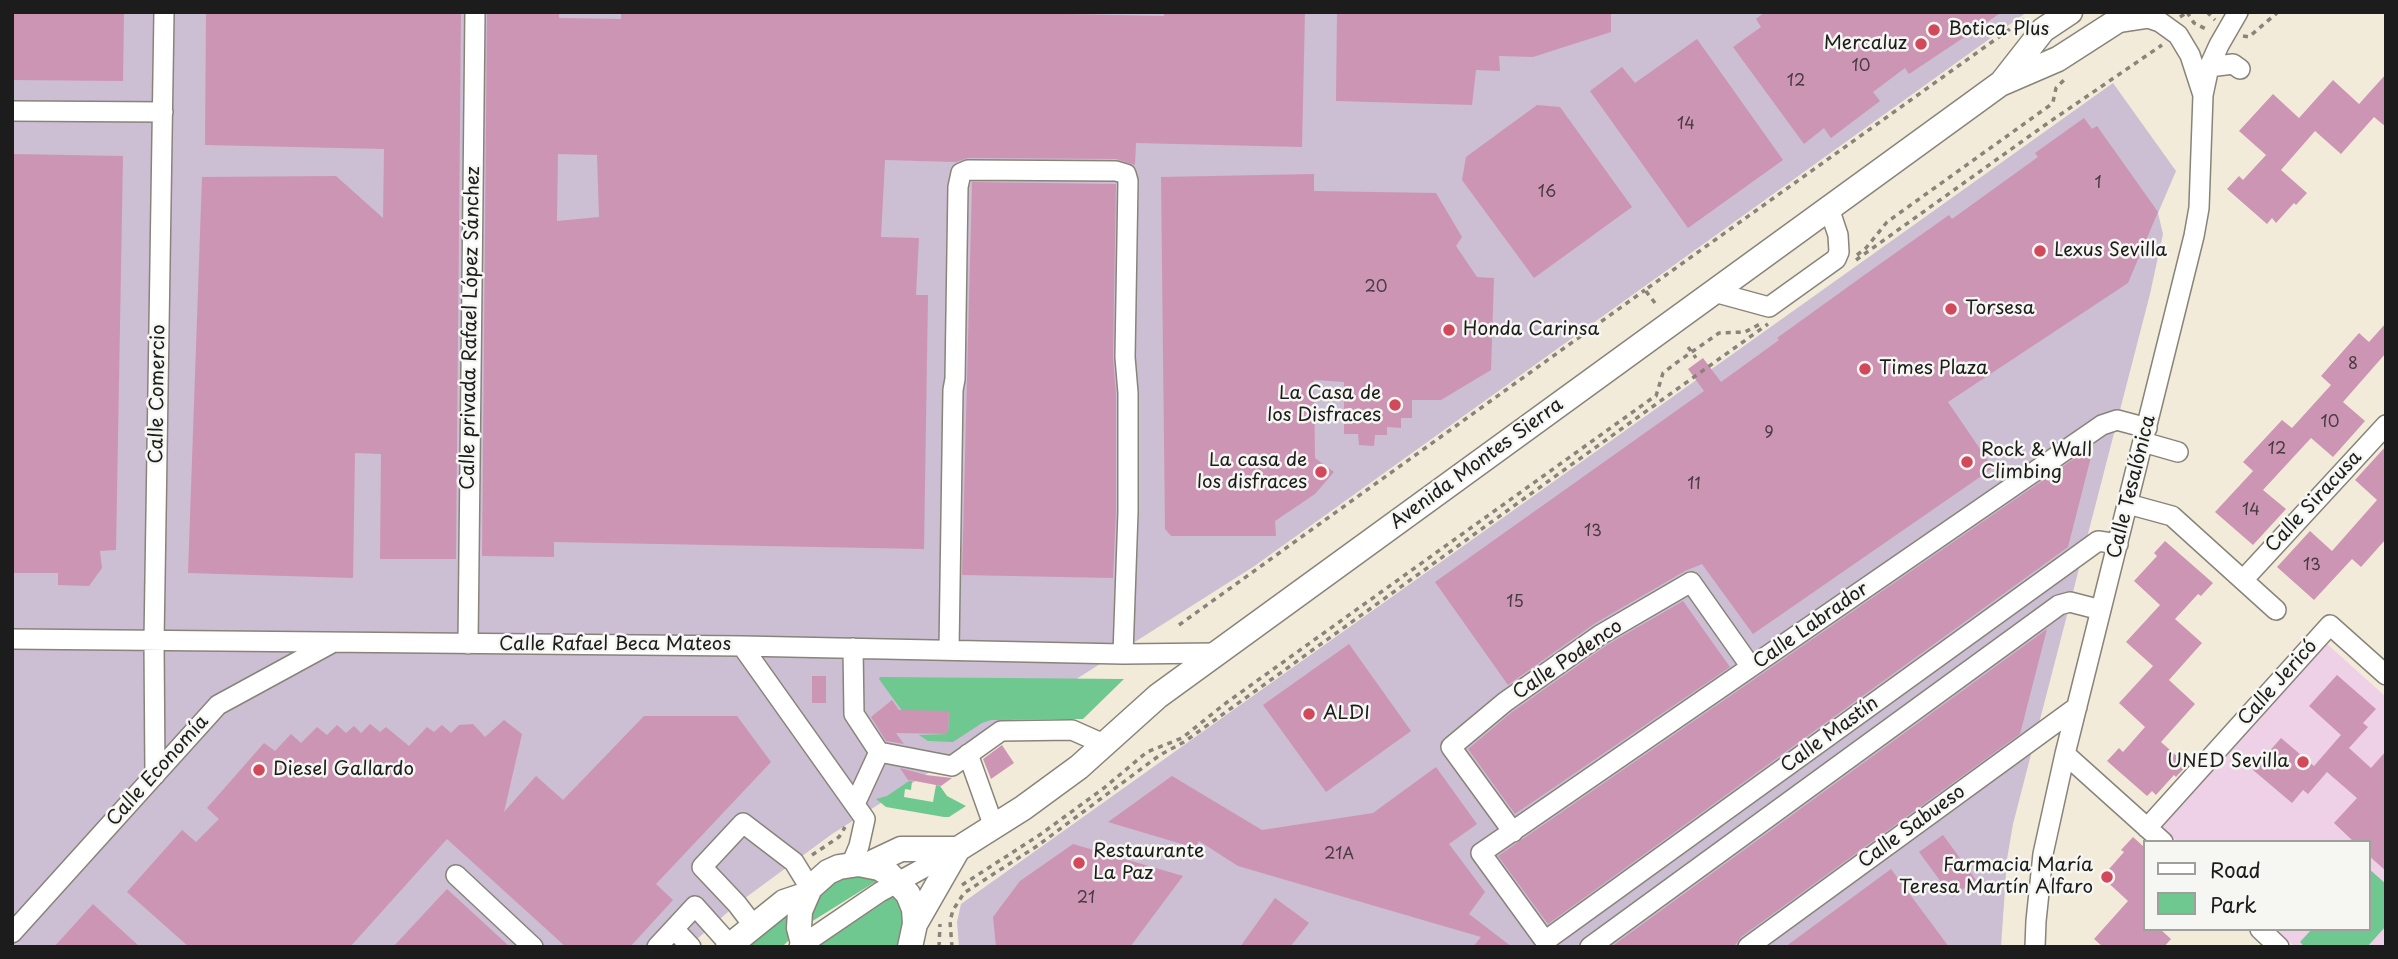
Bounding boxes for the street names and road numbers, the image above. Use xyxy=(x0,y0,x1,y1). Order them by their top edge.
street label: Calle privada Rafael López Sánchez xyxy=(457,166,485,490)
street label: Calle Comercio xyxy=(145,324,171,464)
street label: Avenida Montes Sierra xyxy=(1386,394,1568,534)
street label: Calle Tesalónica xyxy=(2103,413,2161,561)
street label: Calle Siracusa xyxy=(2261,447,2367,557)
street label: Calle Labrador xyxy=(1749,578,1873,674)
street label: Calle Podenco xyxy=(1509,615,1627,705)
street label: Calle Rafael Beca Mateos xyxy=(499,634,731,656)
street label: Calle Jericó xyxy=(2234,636,2322,730)
street label: Calle Mastín xyxy=(1777,692,1883,778)
street label: Calle Economía xyxy=(102,711,214,831)
street label: Calle Sabueso xyxy=(1854,781,1970,873)

